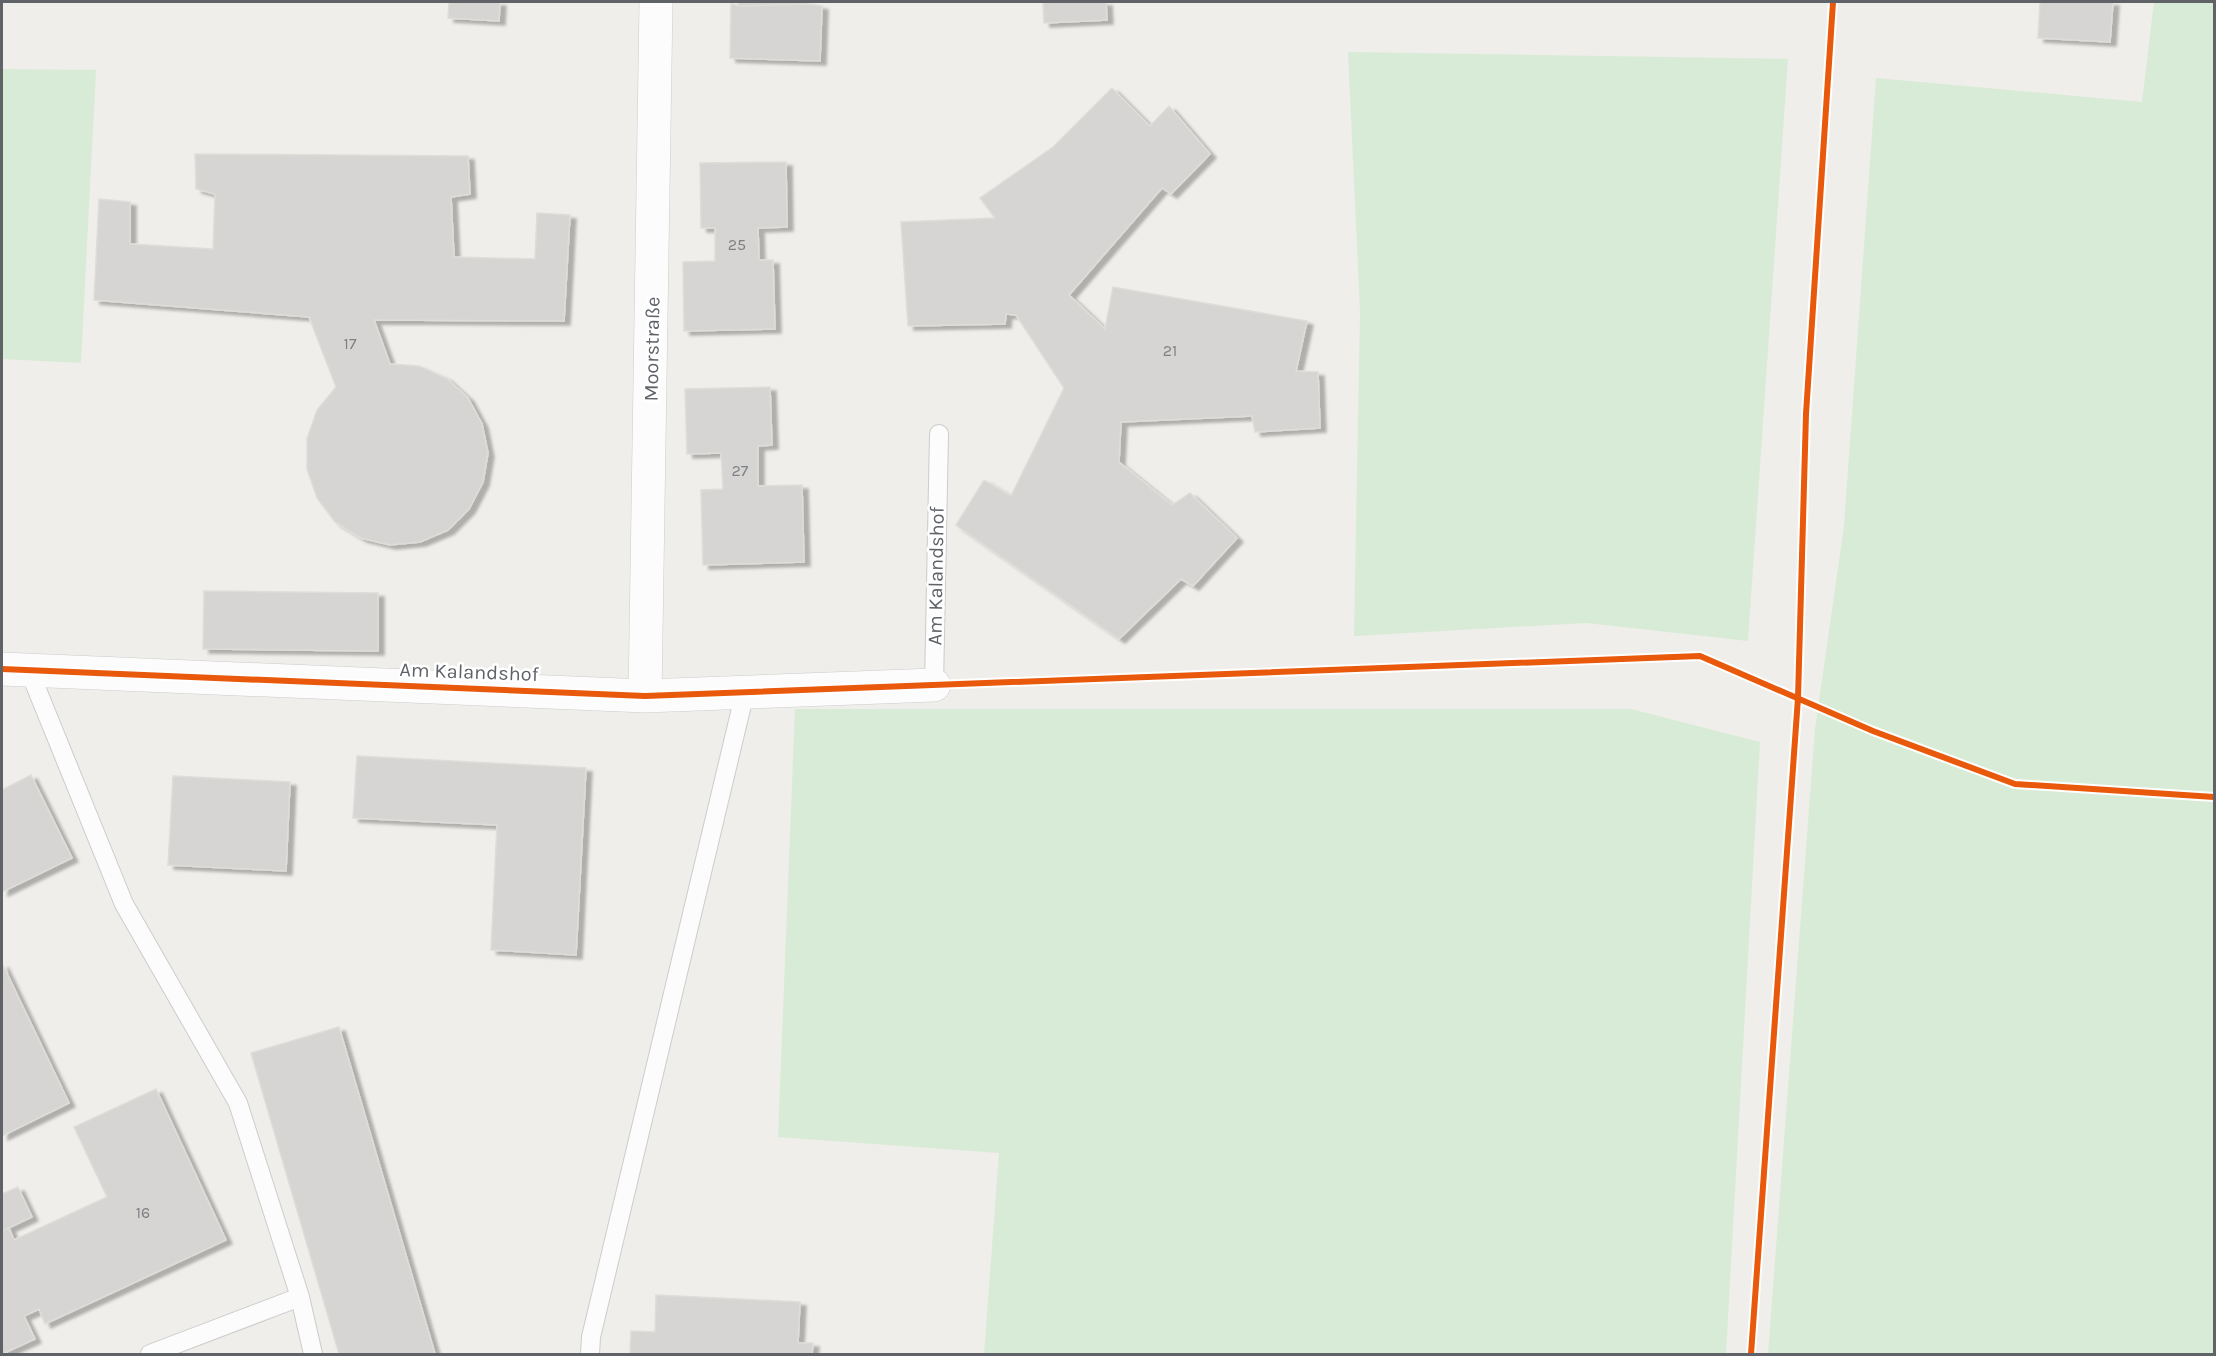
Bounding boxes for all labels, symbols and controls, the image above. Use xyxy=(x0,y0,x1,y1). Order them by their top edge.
house number: 25 xyxy=(728,235,746,254)
street label: Moorstraße xyxy=(640,296,664,402)
house number: 17 xyxy=(344,334,357,353)
house number: 21 xyxy=(1163,341,1177,360)
house number: 27 xyxy=(732,461,749,480)
street label: Am Kalandshof xyxy=(923,506,949,646)
street label: Am Kalandshof xyxy=(399,658,539,686)
house number: 16 xyxy=(136,1203,150,1222)

